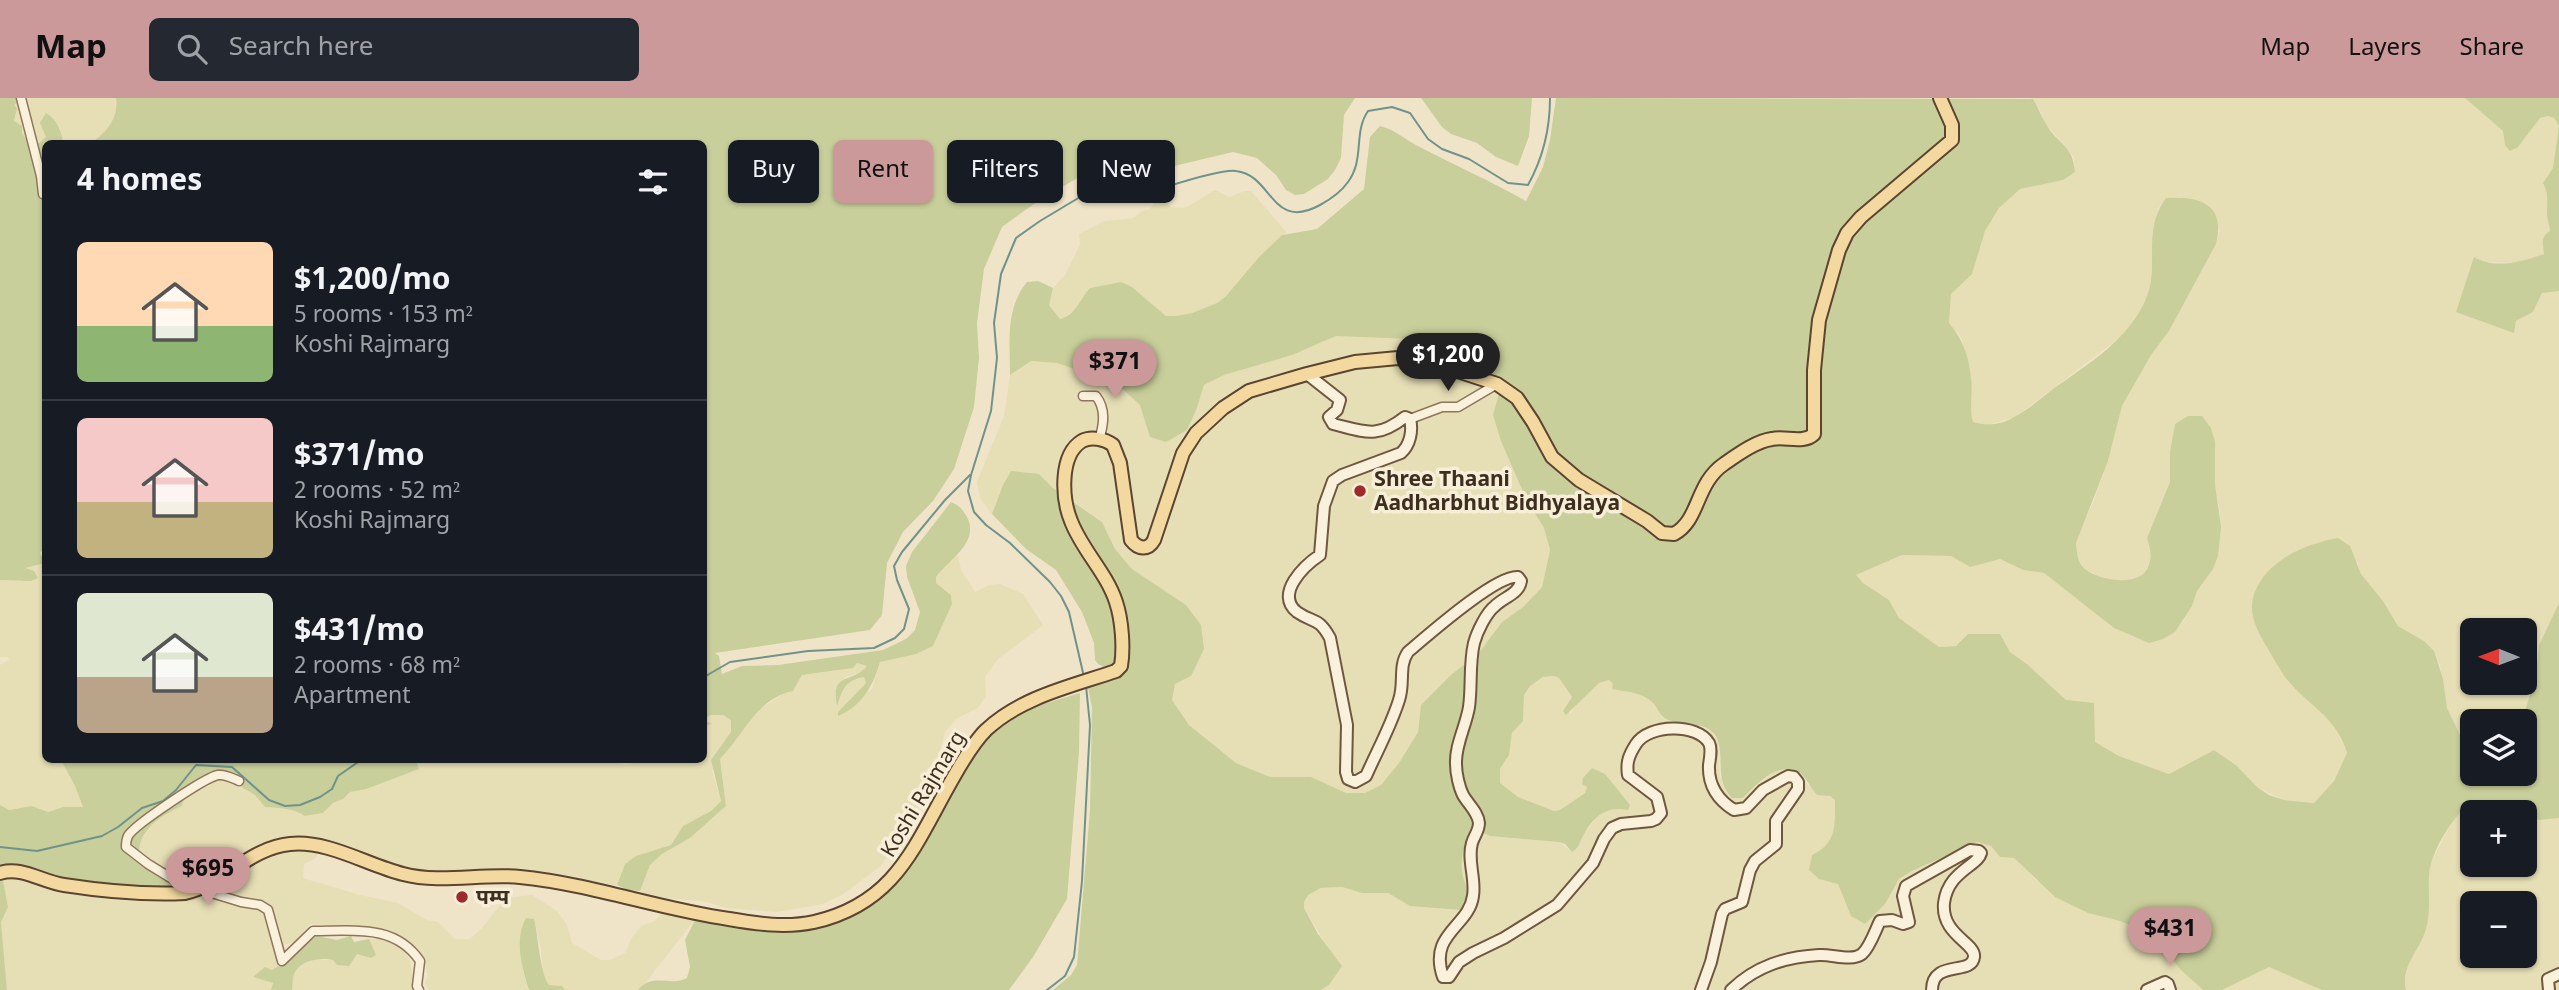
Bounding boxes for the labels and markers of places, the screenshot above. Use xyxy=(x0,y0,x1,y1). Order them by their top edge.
pin: $1,200 xyxy=(1391,334,1505,393)
pin: $371 xyxy=(1074,341,1156,400)
place label: Shree Thaani Aadharbhut Bidhyalaya xyxy=(1374,467,1620,519)
marker: Shree Thaani Aadharbhut Bidhyalaya xyxy=(1352,483,1368,499)
pin: $695 xyxy=(167,848,249,907)
place label: पम्प xyxy=(476,885,510,913)
marker: पम्प xyxy=(454,889,470,905)
pin: $431 xyxy=(2129,908,2211,967)

